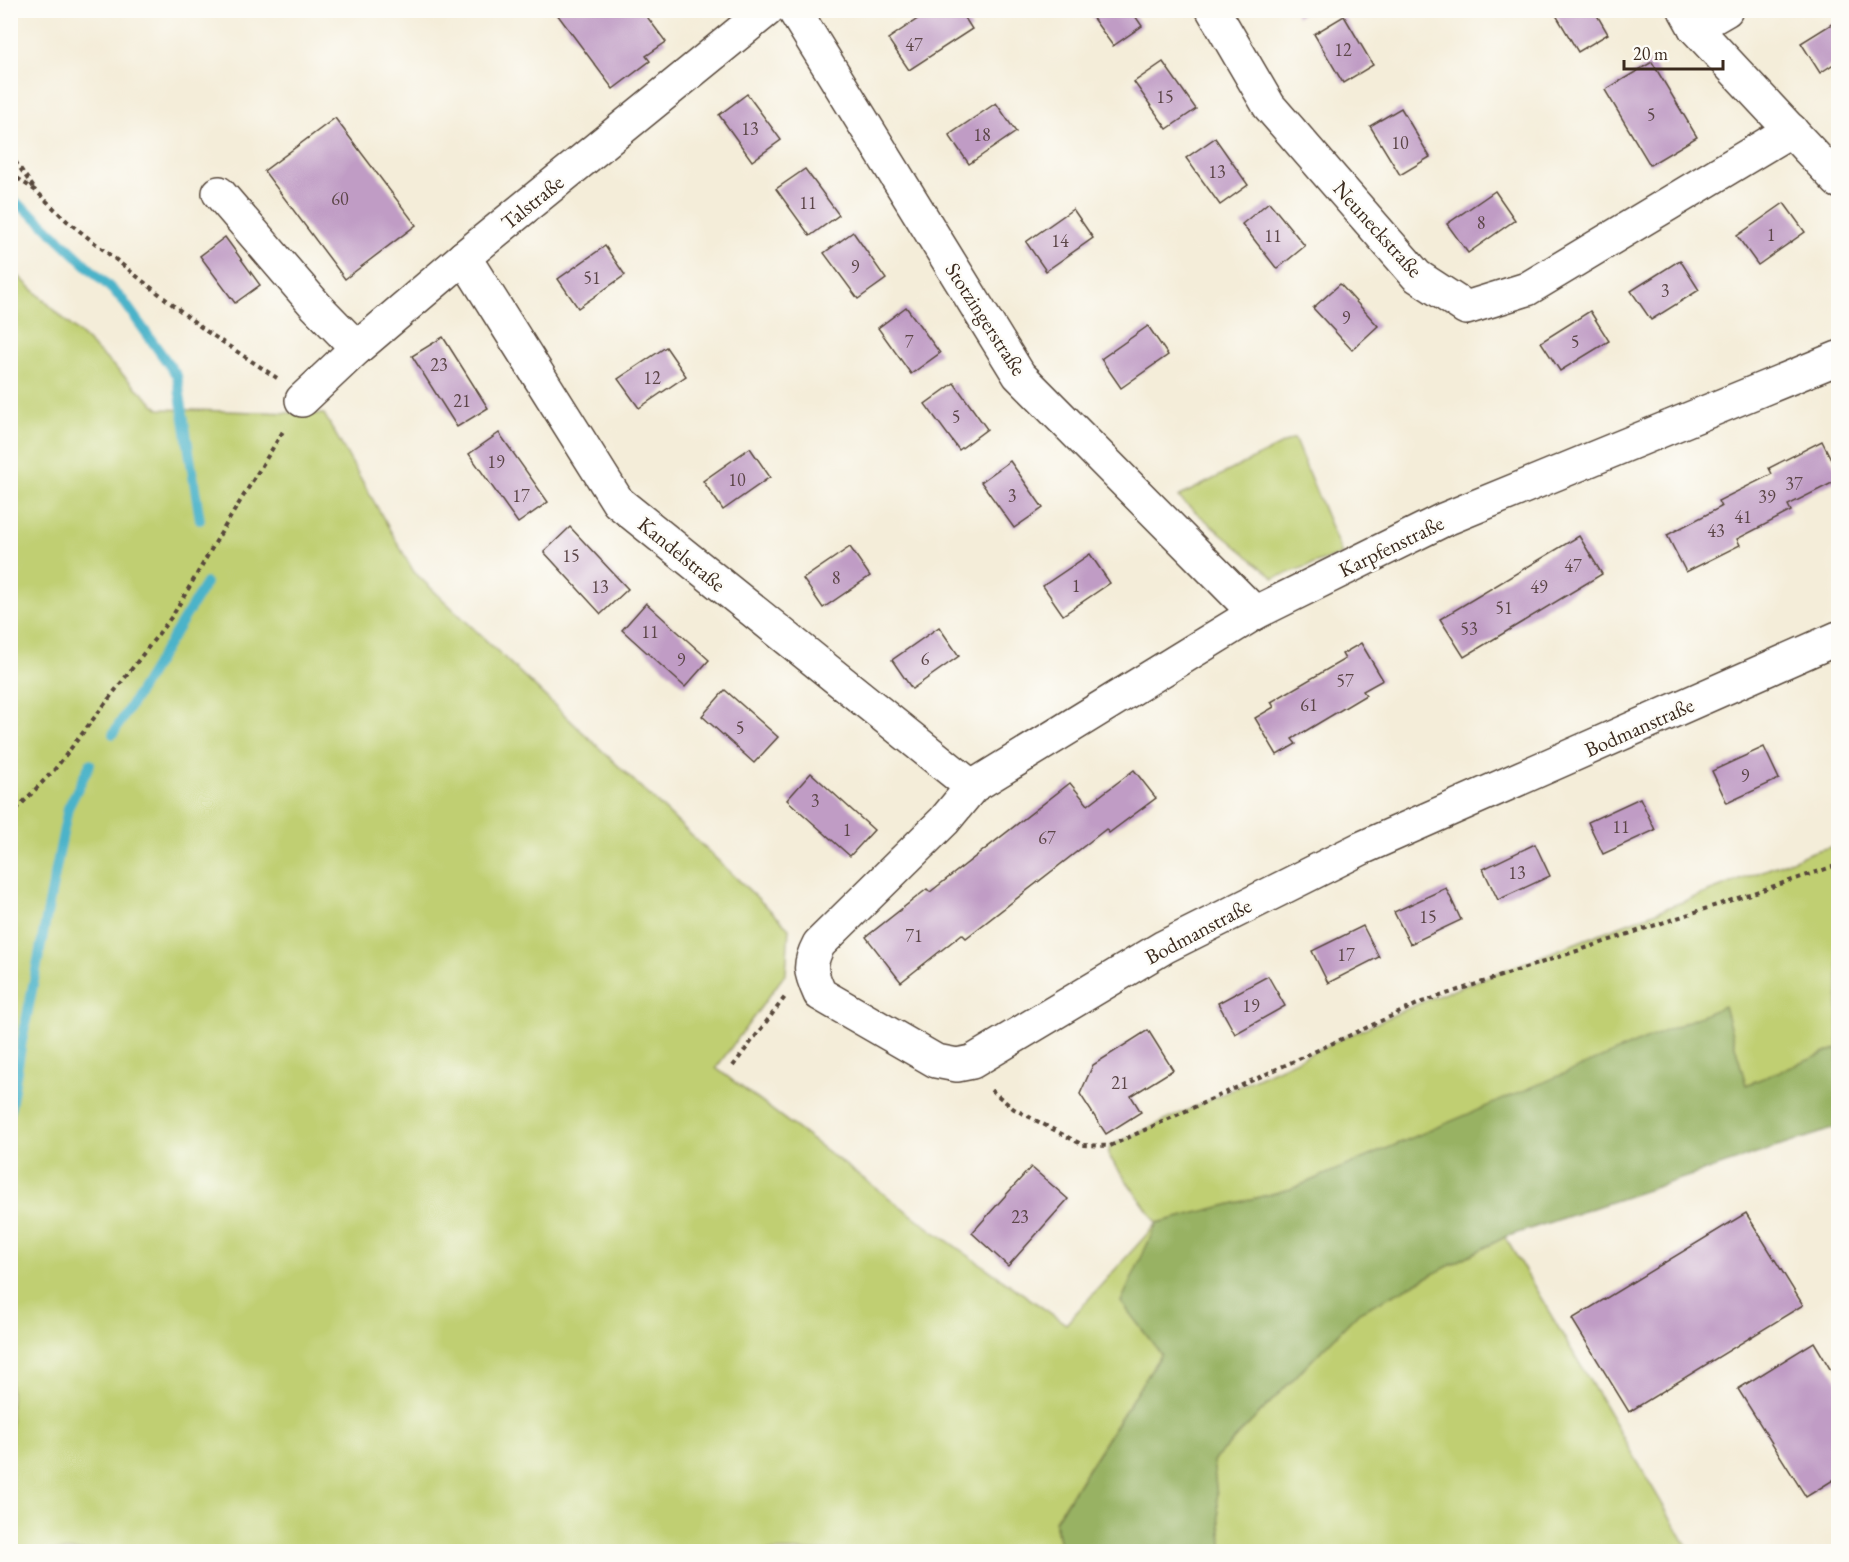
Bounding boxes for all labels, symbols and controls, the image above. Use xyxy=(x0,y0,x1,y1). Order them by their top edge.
house number: 47 xyxy=(905,33,923,56)
scale bar xyxy=(1624,33,1723,71)
house number: 12 xyxy=(1334,38,1352,61)
text: 20 m xyxy=(1633,42,1668,65)
house number: 15 xyxy=(1156,85,1174,108)
house number: 5 xyxy=(1647,103,1655,126)
house number: 13 xyxy=(741,117,759,140)
house number: 18 xyxy=(973,123,991,146)
house number: 10 xyxy=(1391,131,1409,154)
house number: 13 xyxy=(1208,160,1226,183)
street label: Talstraße xyxy=(495,169,569,235)
street label: Neuneckstraße xyxy=(1328,175,1428,283)
house number: 60 xyxy=(331,187,349,210)
house number: 11 xyxy=(799,191,817,214)
house number: 8 xyxy=(1477,211,1485,234)
house number: 1 xyxy=(1767,223,1775,246)
house number: 11 xyxy=(1264,224,1282,247)
house number: 14 xyxy=(1051,229,1069,252)
house number: 9 xyxy=(851,255,860,278)
street label: Stotzingerstraße xyxy=(939,257,1033,381)
house number: 51 xyxy=(583,266,601,289)
house number: 3 xyxy=(1661,279,1669,302)
house number: 9 xyxy=(1342,306,1351,329)
house number: 7 xyxy=(905,330,914,353)
house number: 5 xyxy=(1571,330,1579,353)
house number: 23 xyxy=(430,353,448,376)
house number: 12 xyxy=(643,366,661,389)
house number: 21 xyxy=(453,389,471,412)
house number: 5 xyxy=(952,405,960,428)
house number: 19 xyxy=(487,450,505,473)
house number: 10 xyxy=(728,468,746,491)
house number: 37 xyxy=(1785,472,1803,495)
house number: 17 xyxy=(512,484,530,507)
house number: 3 xyxy=(1008,484,1016,507)
house number: 39 xyxy=(1758,485,1776,508)
house number: 41 xyxy=(1734,505,1752,528)
street label: Karpfenstraße xyxy=(1334,509,1448,583)
street label: Kandelstraße xyxy=(633,510,731,598)
house number: 43 xyxy=(1707,519,1725,542)
house number: 15 xyxy=(562,544,580,567)
house number: 47 xyxy=(1564,554,1582,577)
house number: 8 xyxy=(832,566,840,589)
house number: 1 xyxy=(1072,574,1080,597)
house number: 13 xyxy=(591,575,609,598)
house number: 49 xyxy=(1530,575,1548,598)
house number: 51 xyxy=(1495,596,1513,619)
house number: 53 xyxy=(1460,617,1478,640)
house number: 11 xyxy=(641,620,659,643)
house number: 6 xyxy=(921,647,930,670)
house number: 9 xyxy=(677,648,686,671)
house number: 57 xyxy=(1336,669,1354,692)
street label: Bodmanstraße xyxy=(1580,691,1698,763)
house number: 61 xyxy=(1300,693,1318,716)
house number: 5 xyxy=(736,716,744,739)
house number: 9 xyxy=(1741,764,1750,787)
house number: 3 xyxy=(811,789,819,812)
house number: 11 xyxy=(1612,815,1630,838)
house number: 1 xyxy=(843,818,851,841)
house number: 67 xyxy=(1038,826,1056,849)
house number: 13 xyxy=(1508,861,1526,884)
street label: Bodmanstraße xyxy=(1140,892,1256,970)
house number: 15 xyxy=(1419,905,1437,928)
house number: 71 xyxy=(905,924,923,947)
house number: 17 xyxy=(1337,943,1355,966)
house number: 19 xyxy=(1242,994,1260,1017)
house number: 21 xyxy=(1111,1071,1129,1094)
house number: 23 xyxy=(1011,1205,1029,1228)

